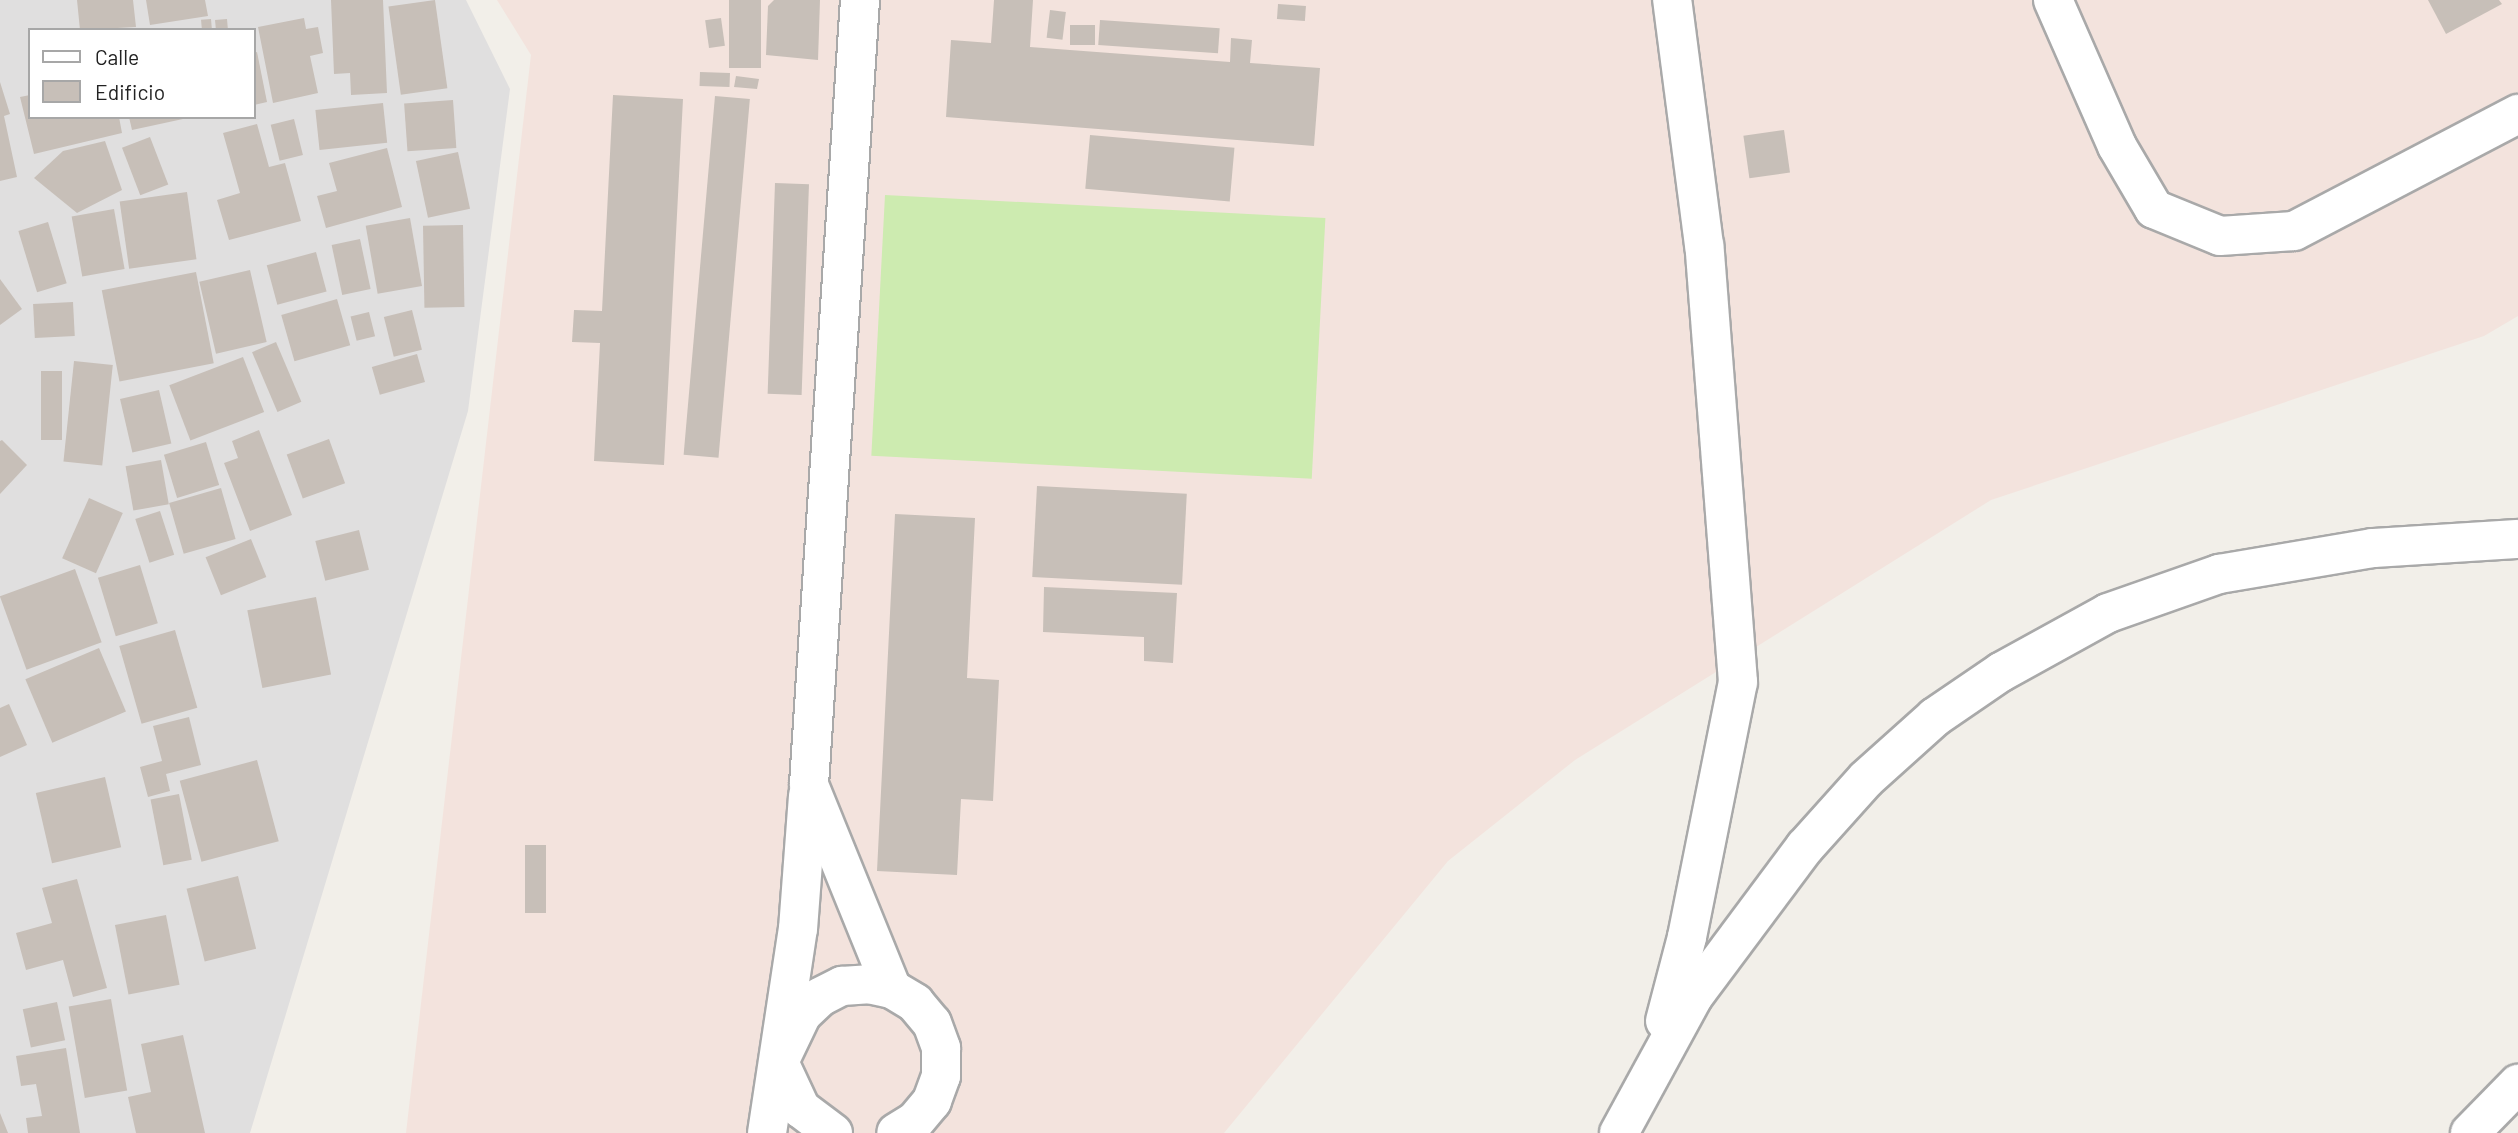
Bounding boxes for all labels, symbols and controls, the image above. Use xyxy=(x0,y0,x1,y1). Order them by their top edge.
legend xyxy=(28,28,256,119)
text: Calle xyxy=(95,44,139,69)
text: Edificio xyxy=(95,79,165,104)

